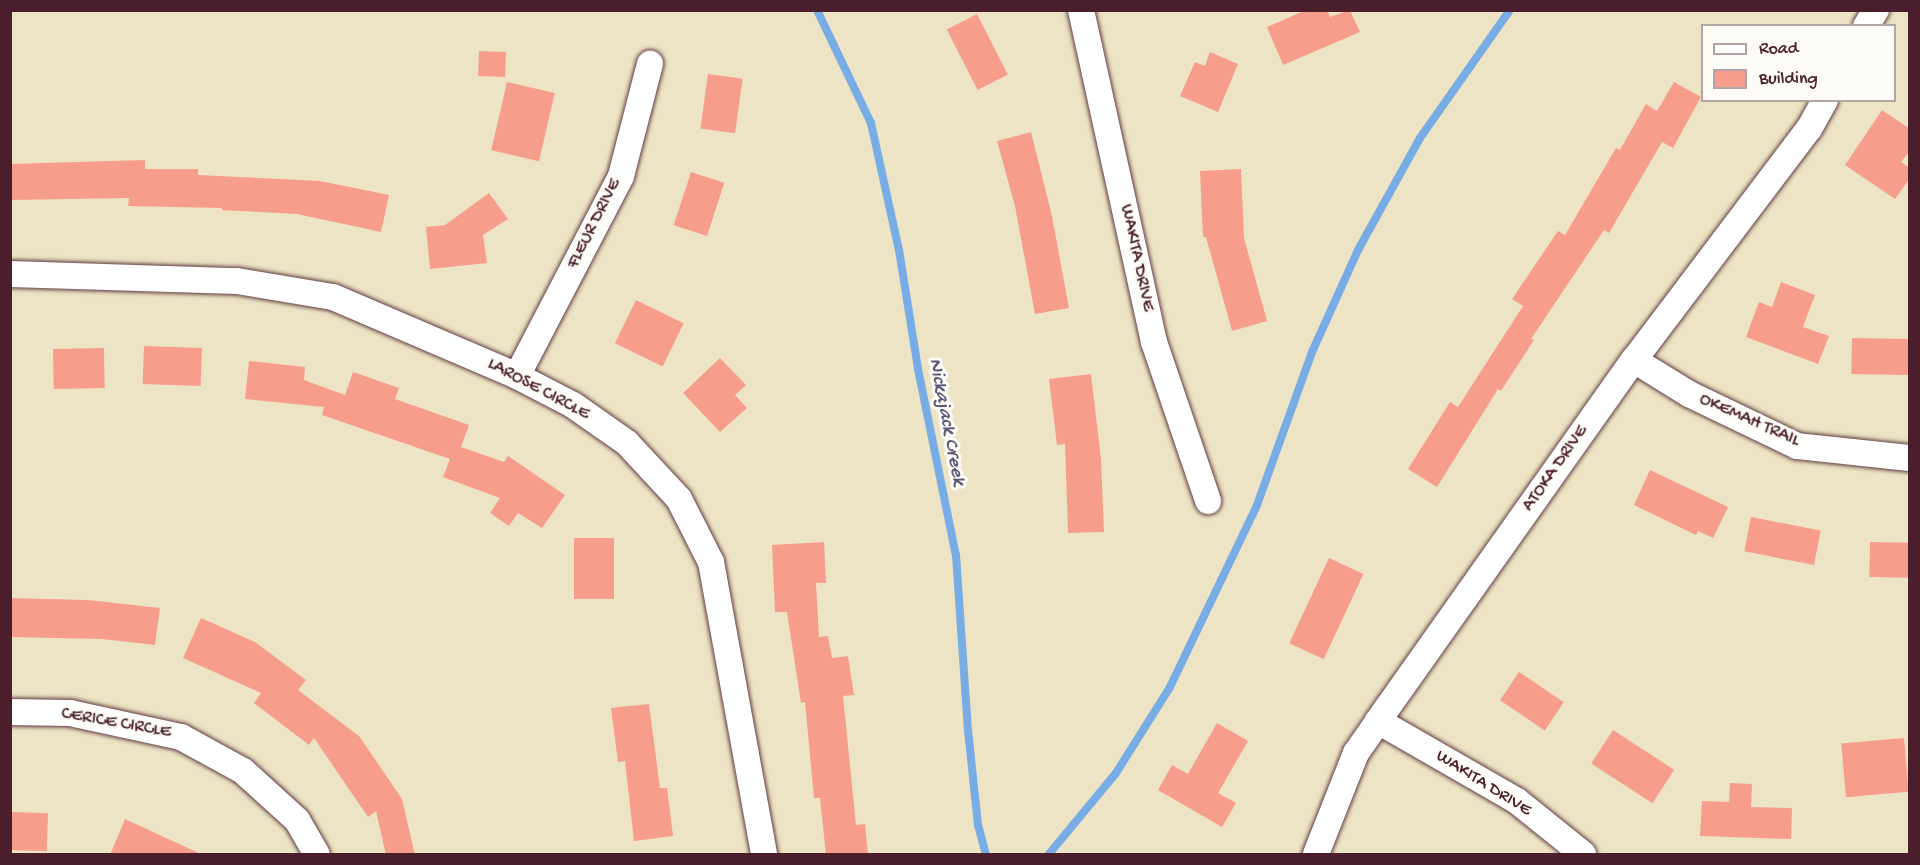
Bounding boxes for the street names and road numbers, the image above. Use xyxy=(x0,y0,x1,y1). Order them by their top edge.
street label: FLEUR DRIVE xyxy=(563,176,627,272)
street label: WAKITA DRIVE xyxy=(1114,203,1158,313)
street label: LAROSE CIRCLE xyxy=(483,354,593,426)
street label: OKEMAH TRAIL xyxy=(1696,389,1802,453)
street label: ATOKA DRIVE xyxy=(1519,422,1593,516)
street label: CERICE CIRCLE xyxy=(59,704,173,744)
street label: WAKITA DRIVE xyxy=(1431,746,1535,822)

